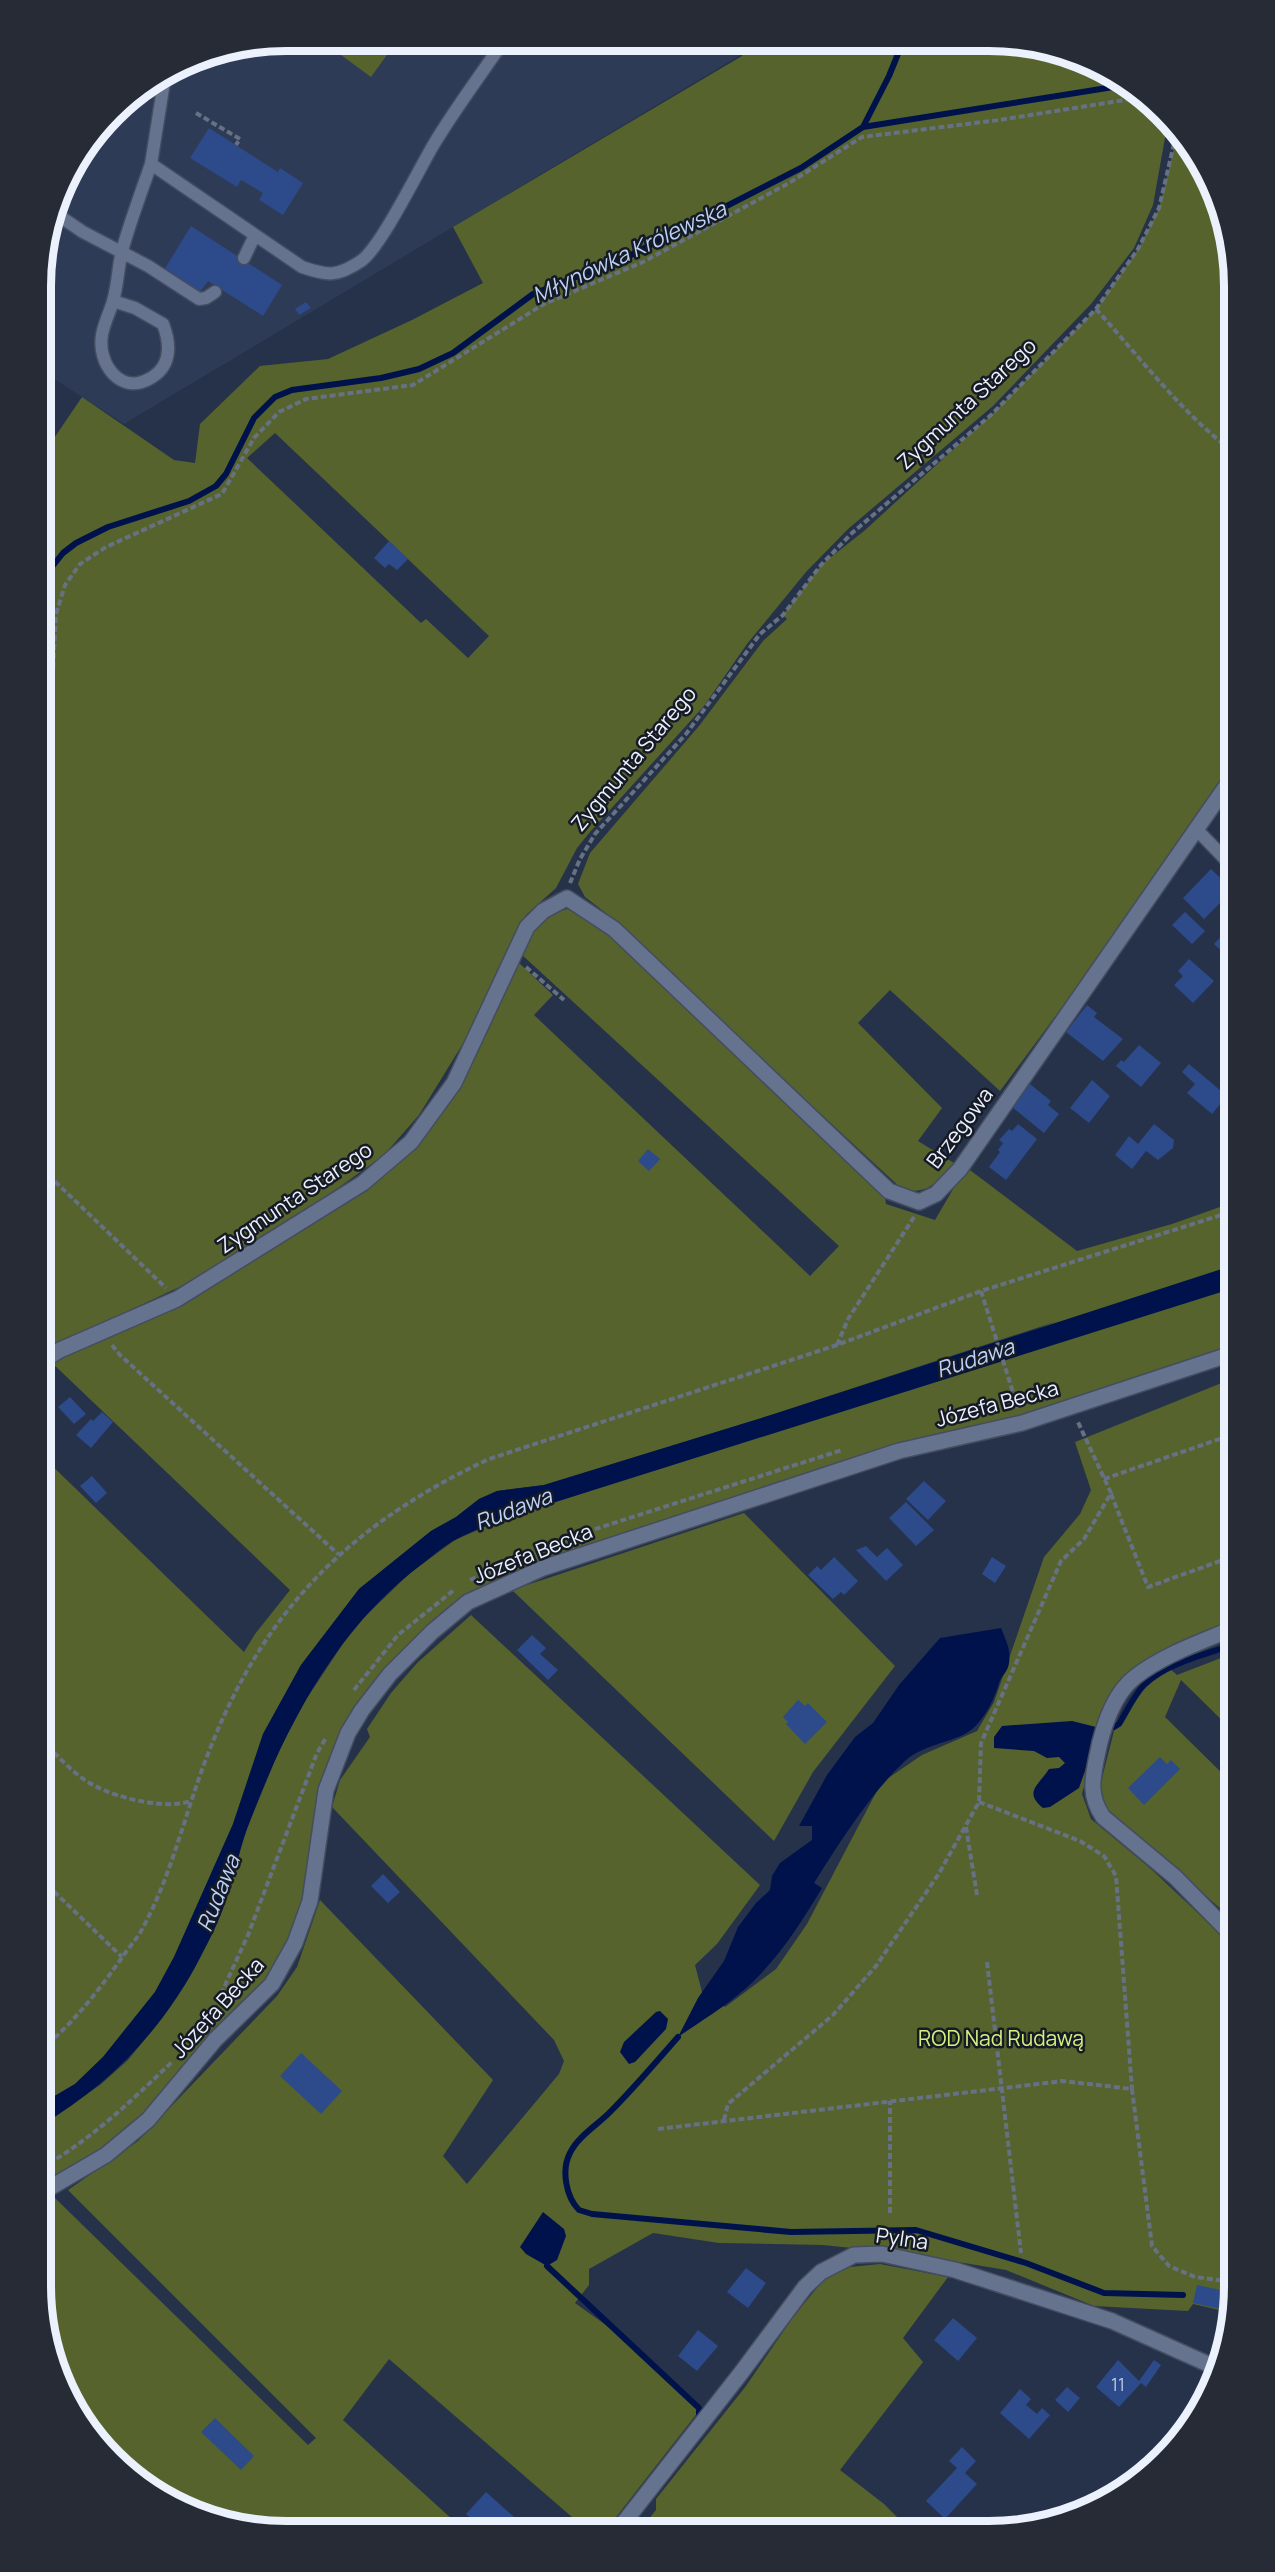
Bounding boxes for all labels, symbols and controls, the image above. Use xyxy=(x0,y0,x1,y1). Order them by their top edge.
water label: Młynówka Królewska xyxy=(527,193,732,310)
street label: Zygmunta Starego xyxy=(891,331,1042,475)
street label: Zygmunta Starego xyxy=(564,680,702,837)
street label: Brzegowa xyxy=(920,1081,999,1174)
street label: Zygmunta Starego xyxy=(212,1135,377,1259)
water label: Rudawa xyxy=(932,1331,1019,1385)
street label: Józefa Becka xyxy=(932,1373,1061,1433)
water label: Rudawa xyxy=(470,1480,557,1537)
street label: Józefa Becka xyxy=(469,1516,596,1590)
water label: Rudawa xyxy=(189,1849,248,1936)
street label: Józefa Becka xyxy=(165,1951,270,2064)
park label: ROD Nad Rudawą xyxy=(918,2024,1084,2052)
street label: Pylna xyxy=(874,2220,930,2256)
house number: 11 xyxy=(1111,2372,1125,2396)

